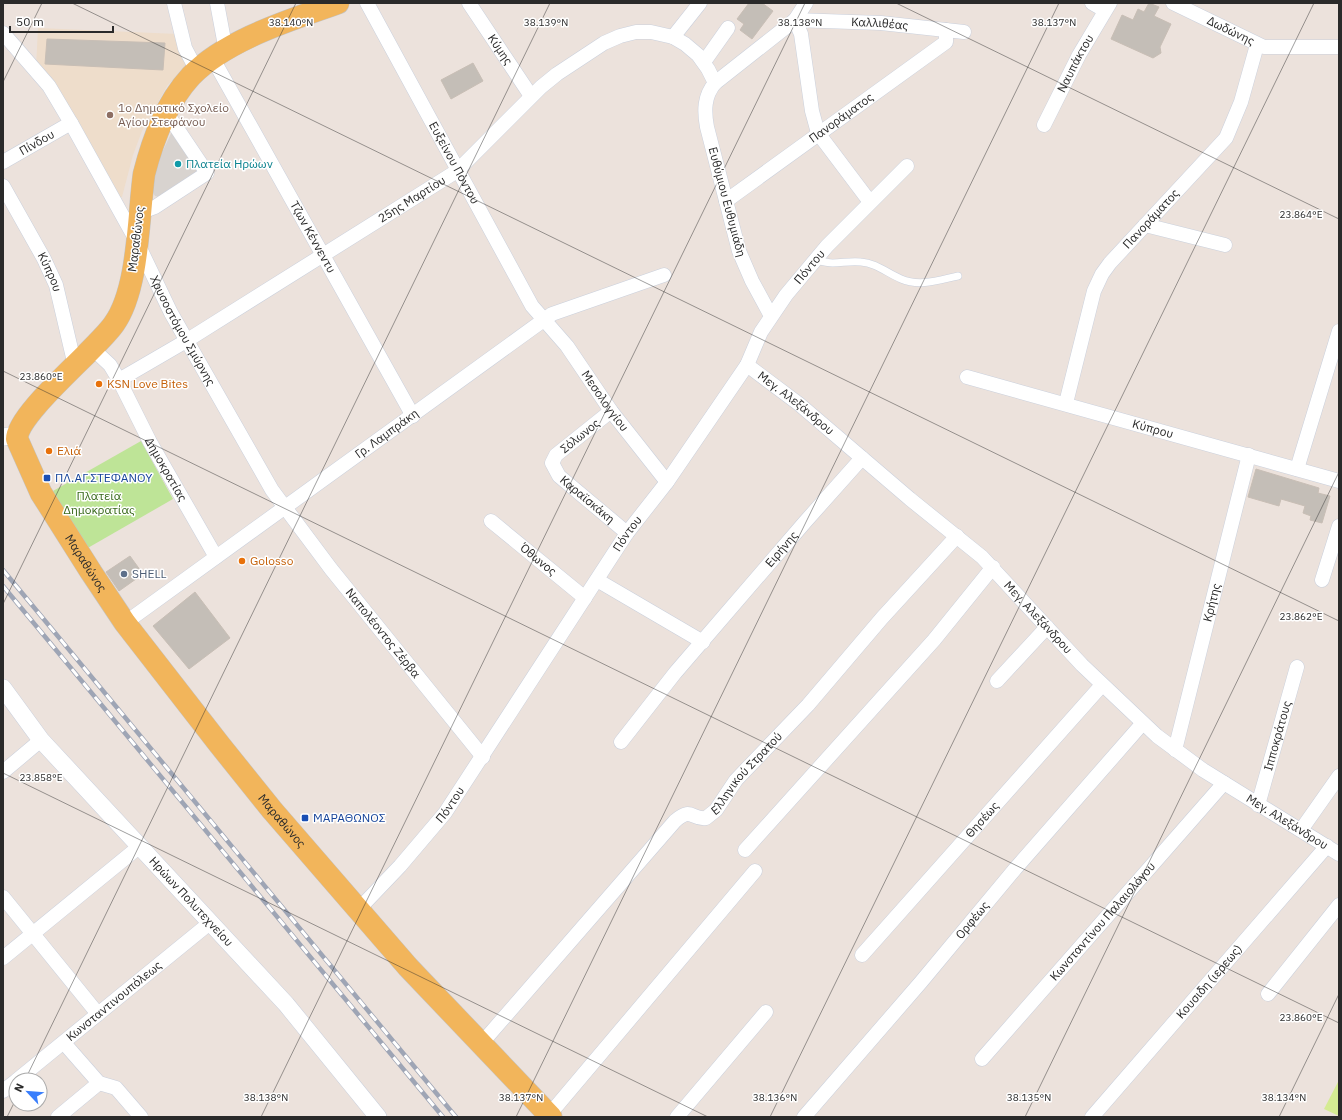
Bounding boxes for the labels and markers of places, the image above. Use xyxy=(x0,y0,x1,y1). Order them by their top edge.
place label: 1ο Δημοτικό Σχολείο Αγίου Στεφάνου xyxy=(118,100,229,129)
marker: 1ο Δημοτικό Σχολείο Αγίου Στεφάνου xyxy=(105,110,115,120)
place label: Πλατεία Ηρώων xyxy=(186,156,273,171)
marker: Πλατεία Ηρώων xyxy=(173,159,183,169)
place label: KSN Love Bites xyxy=(107,376,188,391)
marker: KSN Love Bites xyxy=(94,379,104,389)
place label: Ελιά xyxy=(57,443,82,458)
marker: Ελιά xyxy=(44,446,54,456)
place label: ΠΛ.ΑΓ.ΣΤΕΦΑΝΟΥ xyxy=(55,470,152,485)
marker: ΠΛ.ΑΓ.ΣΤΕΦΑΝΟΥ xyxy=(42,473,52,483)
place label: Golosso xyxy=(250,553,294,568)
marker: Golosso xyxy=(237,556,247,566)
place label: SHELL xyxy=(132,566,166,581)
marker: SHELL xyxy=(119,569,129,579)
place label: ΜΑΡΑΘΩΝΟΣ xyxy=(313,810,386,825)
marker: ΜΑΡΑΘΩΝΟΣ xyxy=(300,813,310,823)

